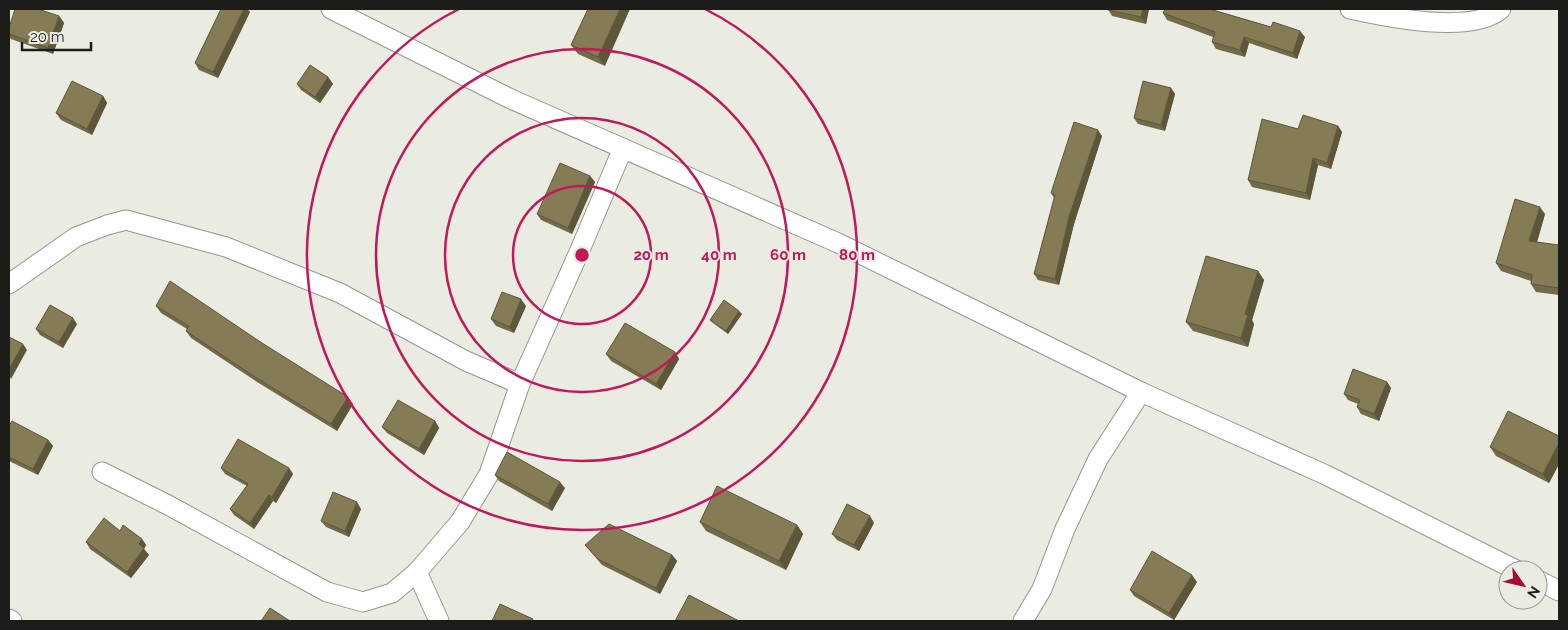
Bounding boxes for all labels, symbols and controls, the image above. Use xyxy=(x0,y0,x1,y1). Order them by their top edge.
scale bar xyxy=(22,20,91,52)
text: 20 m xyxy=(30,28,65,46)
centre of rings xyxy=(573,246,591,264)
text: 20 m xyxy=(633,246,669,264)
text: 40 m xyxy=(701,246,737,264)
text: 60 m xyxy=(770,246,806,264)
text: 80 m xyxy=(839,246,875,264)
north arrow xyxy=(1498,560,1548,610)
text: N xyxy=(1524,583,1543,601)

